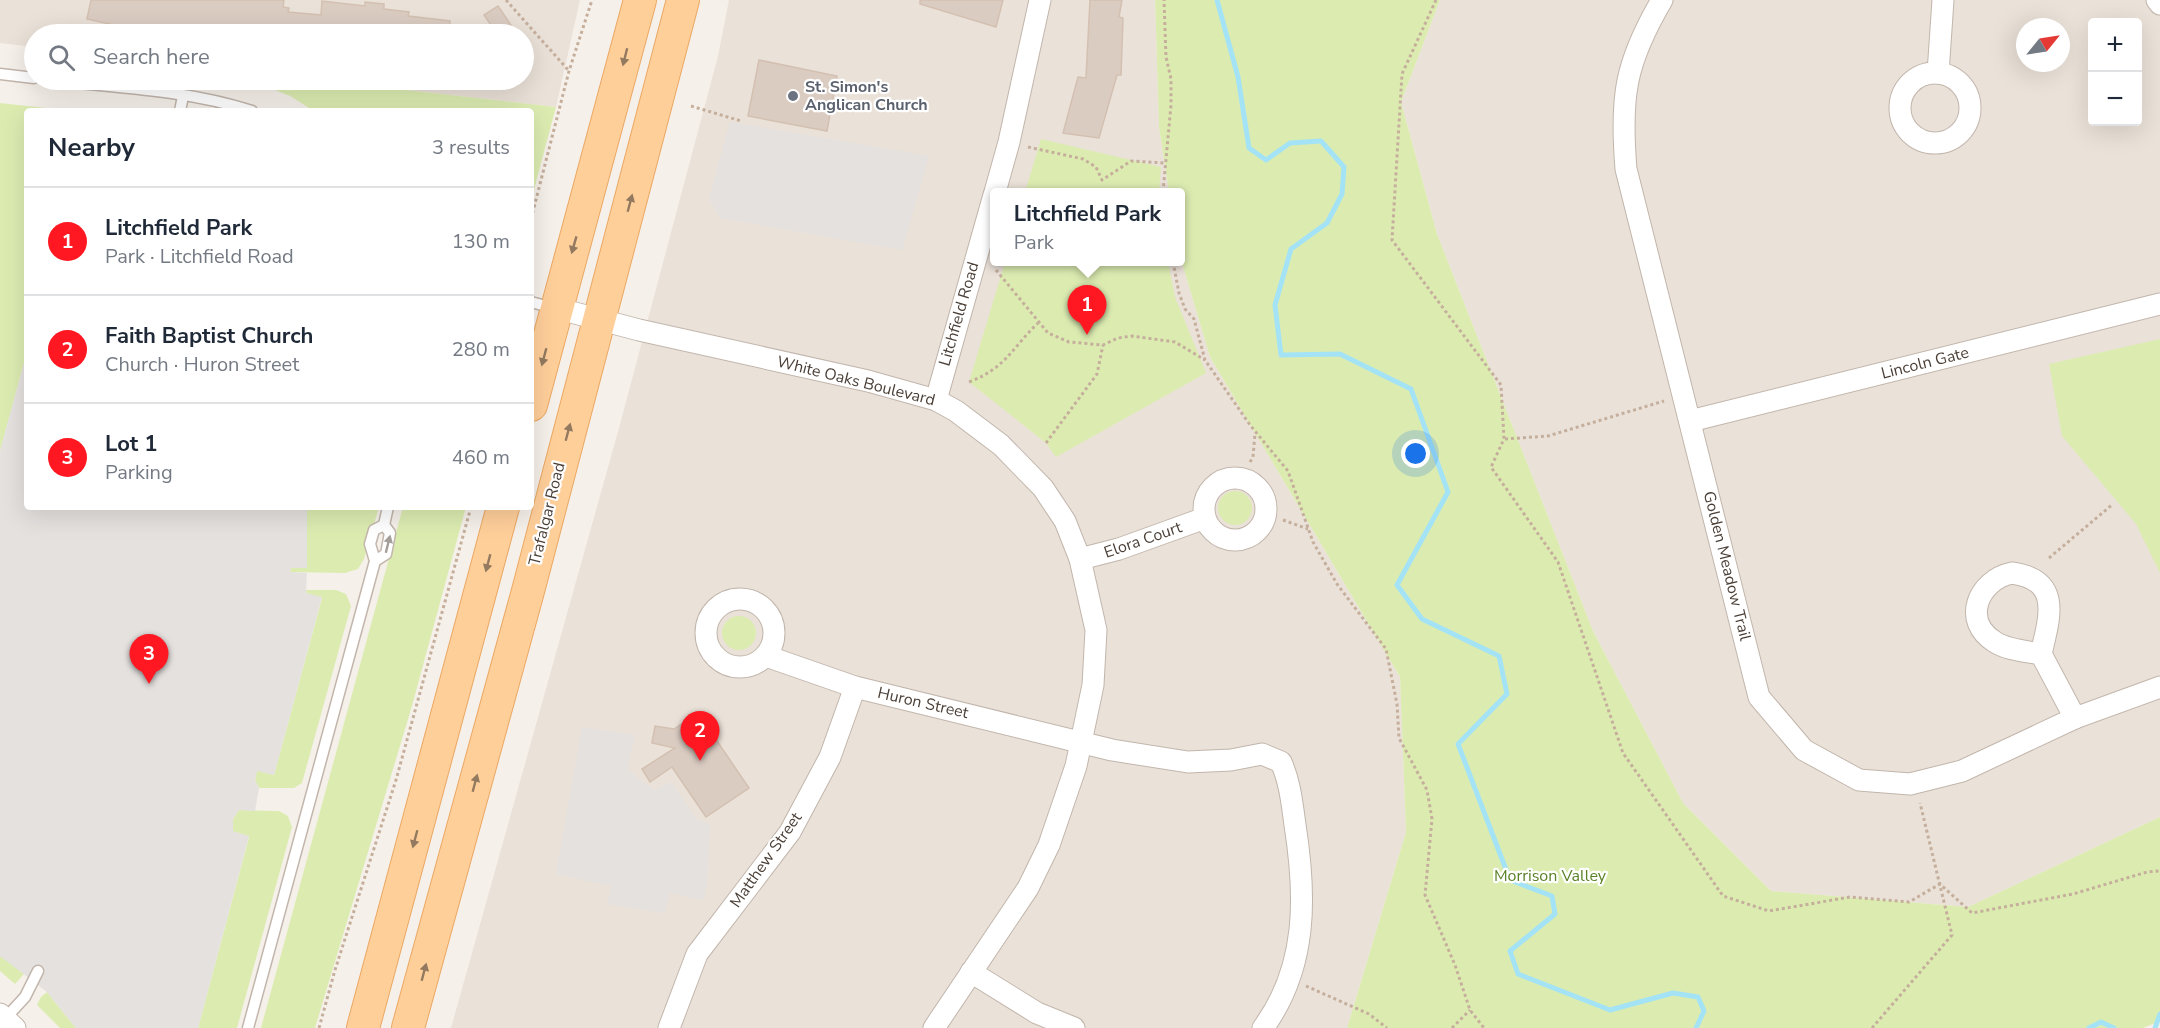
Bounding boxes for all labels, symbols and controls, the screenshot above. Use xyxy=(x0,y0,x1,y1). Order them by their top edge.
north arrow xyxy=(2016,18,2070,72)
map controls xyxy=(2088,18,2142,126)
button: + xyxy=(2088,18,2142,72)
search box xyxy=(24,24,534,90)
icon: search xyxy=(45,41,78,74)
text: Search here xyxy=(93,42,210,72)
one-way arrow xyxy=(620,48,629,66)
button: − xyxy=(2088,72,2142,126)
place label: St. Simon's Anglican Church xyxy=(805,76,928,116)
marker: St. Simon's Anglican Church xyxy=(786,89,800,103)
text: Nearby xyxy=(48,130,135,165)
text: 3 results xyxy=(432,134,510,161)
popup xyxy=(990,188,1185,266)
one-way arrow xyxy=(626,194,636,212)
text: Litchfield Park xyxy=(1014,199,1161,229)
text: Litchfield Park xyxy=(105,213,252,243)
text: 1 xyxy=(62,228,74,255)
text: 130 m xyxy=(452,228,510,255)
text: Park xyxy=(1014,229,1054,256)
one-way arrow xyxy=(569,236,578,254)
text: Park · Litchfield Road xyxy=(105,243,294,270)
street label: Litchfield Road xyxy=(934,259,984,369)
pin: 1 xyxy=(1068,286,1106,335)
text: Faith Baptist Church xyxy=(105,321,313,351)
text: 2 xyxy=(62,336,74,363)
text: 280 m xyxy=(452,336,510,363)
street label: Lincoln Gate xyxy=(1879,341,1971,385)
one-way arrow xyxy=(539,348,548,366)
text: Church · Huron Street xyxy=(105,351,299,378)
street label: White Oaks Boulevard xyxy=(775,351,937,411)
one-way arrow xyxy=(563,423,573,441)
text: Lot 1 xyxy=(105,429,157,459)
your location xyxy=(1401,439,1430,468)
text: 3 xyxy=(62,444,74,471)
text: 460 m xyxy=(452,444,510,471)
text: Parking xyxy=(105,459,173,486)
street label: Trafalgar Road xyxy=(524,460,570,568)
street label: Golden Meadow Trail xyxy=(1698,489,1756,643)
street label: Elora Court xyxy=(1101,516,1185,564)
one-way arrow xyxy=(383,535,393,554)
one-way arrow xyxy=(482,554,492,573)
pin: 3 xyxy=(130,634,168,684)
street label: Huron Street xyxy=(875,682,971,724)
pin: 2 xyxy=(680,712,720,761)
one-way arrow xyxy=(471,774,480,792)
street label: Matthew Street xyxy=(725,808,807,912)
one-way arrow xyxy=(409,830,419,848)
park label: Morrison Valley xyxy=(1494,865,1607,887)
one-way arrow xyxy=(420,962,429,980)

